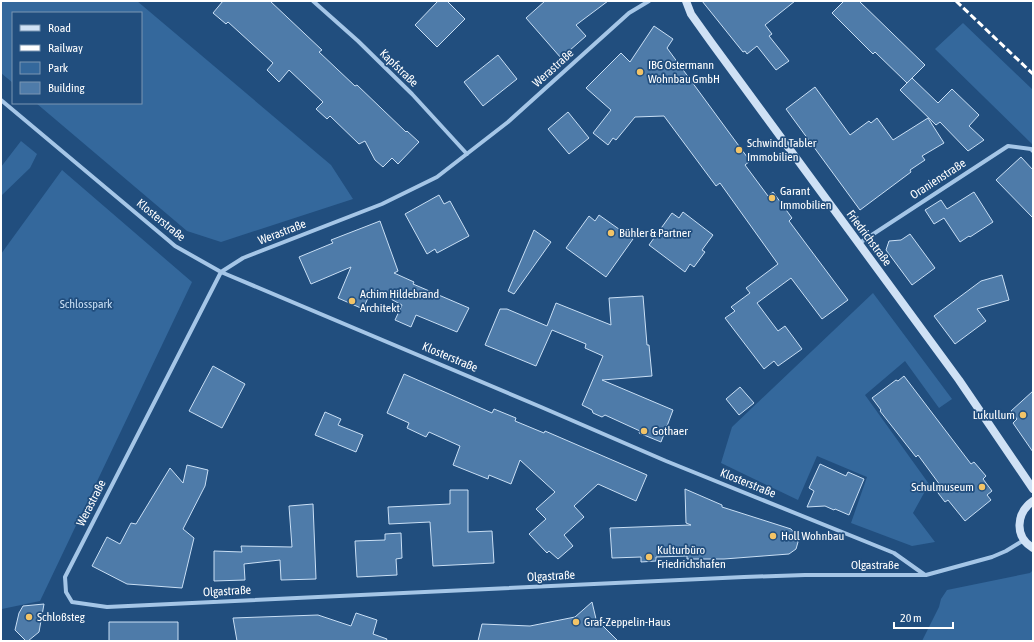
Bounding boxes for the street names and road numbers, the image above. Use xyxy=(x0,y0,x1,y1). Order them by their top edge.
street label: Kapfstraße xyxy=(377,46,421,90)
street label: Werastraße xyxy=(530,46,576,90)
street label: Oranienstraße xyxy=(908,156,968,202)
street label: Klosterstraße xyxy=(134,196,188,244)
street label: Friedrichstraße xyxy=(843,207,895,269)
street label: Werastraße xyxy=(256,216,308,248)
street label: Klosterstraße xyxy=(420,339,480,375)
street label: Klosterstraße xyxy=(718,465,778,501)
street label: Werastraße xyxy=(73,477,109,529)
street label: Olgastraße xyxy=(851,558,899,572)
street label: Olgastraße xyxy=(527,568,575,584)
street label: Olgastraße xyxy=(203,583,251,599)

